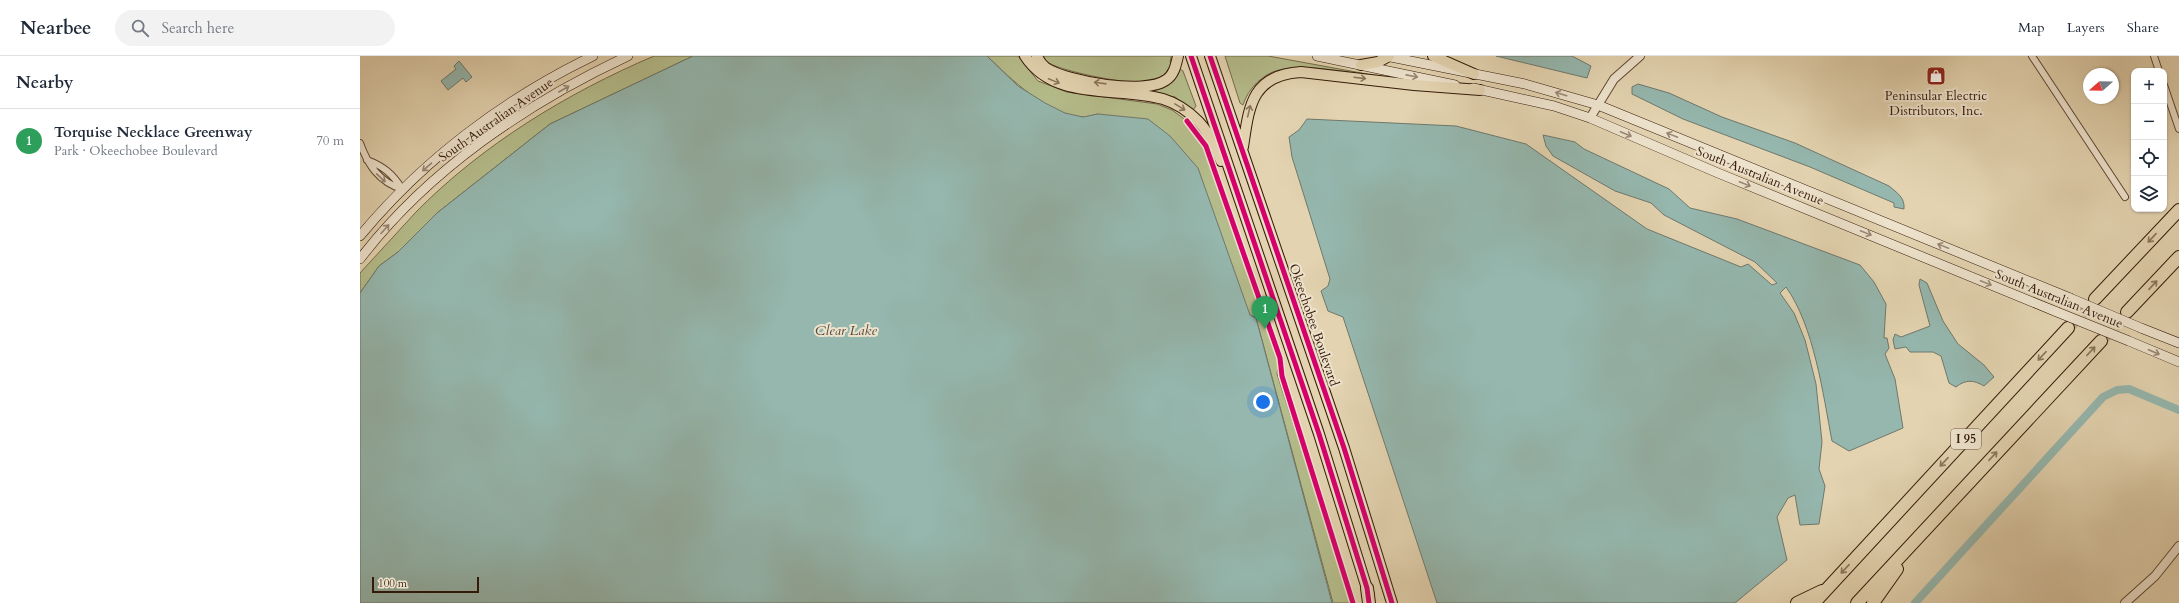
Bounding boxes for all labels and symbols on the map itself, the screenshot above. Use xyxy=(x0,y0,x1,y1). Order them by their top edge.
shop icon: Peninsular Electric Distributors, Inc. xyxy=(1925,65,1947,87)
north arrow xyxy=(2083,68,2119,104)
one-way arrow xyxy=(1406,72,1419,80)
street label: South Australian Avenue xyxy=(435,74,557,166)
one-way arrow xyxy=(1353,74,1366,82)
one-way arrow xyxy=(1047,77,1059,85)
one-way arrow xyxy=(1094,79,1107,87)
one-way arrow xyxy=(558,85,570,92)
place label: Peninsular Electric Distributors, Inc. xyxy=(1885,87,1987,120)
one-way arrow xyxy=(1554,90,1567,97)
one-way arrow xyxy=(1174,104,1186,112)
one-way arrow xyxy=(1245,105,1253,118)
one-way arrow xyxy=(1619,130,1631,138)
one-way arrow xyxy=(1667,131,1679,139)
street label: South Australian Avenue xyxy=(1693,142,1827,210)
one-way arrow xyxy=(421,162,432,171)
one-way arrow xyxy=(376,173,386,182)
one-way arrow xyxy=(1739,181,1751,189)
one-way arrow xyxy=(381,224,390,235)
one-way arrow xyxy=(1859,230,1871,238)
one-way arrow xyxy=(2148,233,2157,243)
one-way arrow xyxy=(1937,242,1949,250)
street label: Okeechobee Boulevard xyxy=(1285,261,1343,389)
street label: South Australian Avenue xyxy=(1992,265,2126,333)
one-way arrow xyxy=(1979,279,1991,287)
one-way arrow xyxy=(2148,280,2157,290)
pin: 1 xyxy=(1252,296,1278,329)
water label: Clear Lake xyxy=(815,321,878,340)
one-way arrow xyxy=(2087,346,2096,356)
one-way arrow xyxy=(2147,349,2159,356)
one-way arrow xyxy=(2038,351,2047,361)
your location xyxy=(1253,392,1273,412)
road number: I 95 xyxy=(1951,429,1981,449)
one-way arrow xyxy=(1988,451,1998,461)
one-way arrow xyxy=(1939,457,1949,467)
one-way arrow xyxy=(1840,564,1850,574)
scale bar xyxy=(372,575,479,594)

